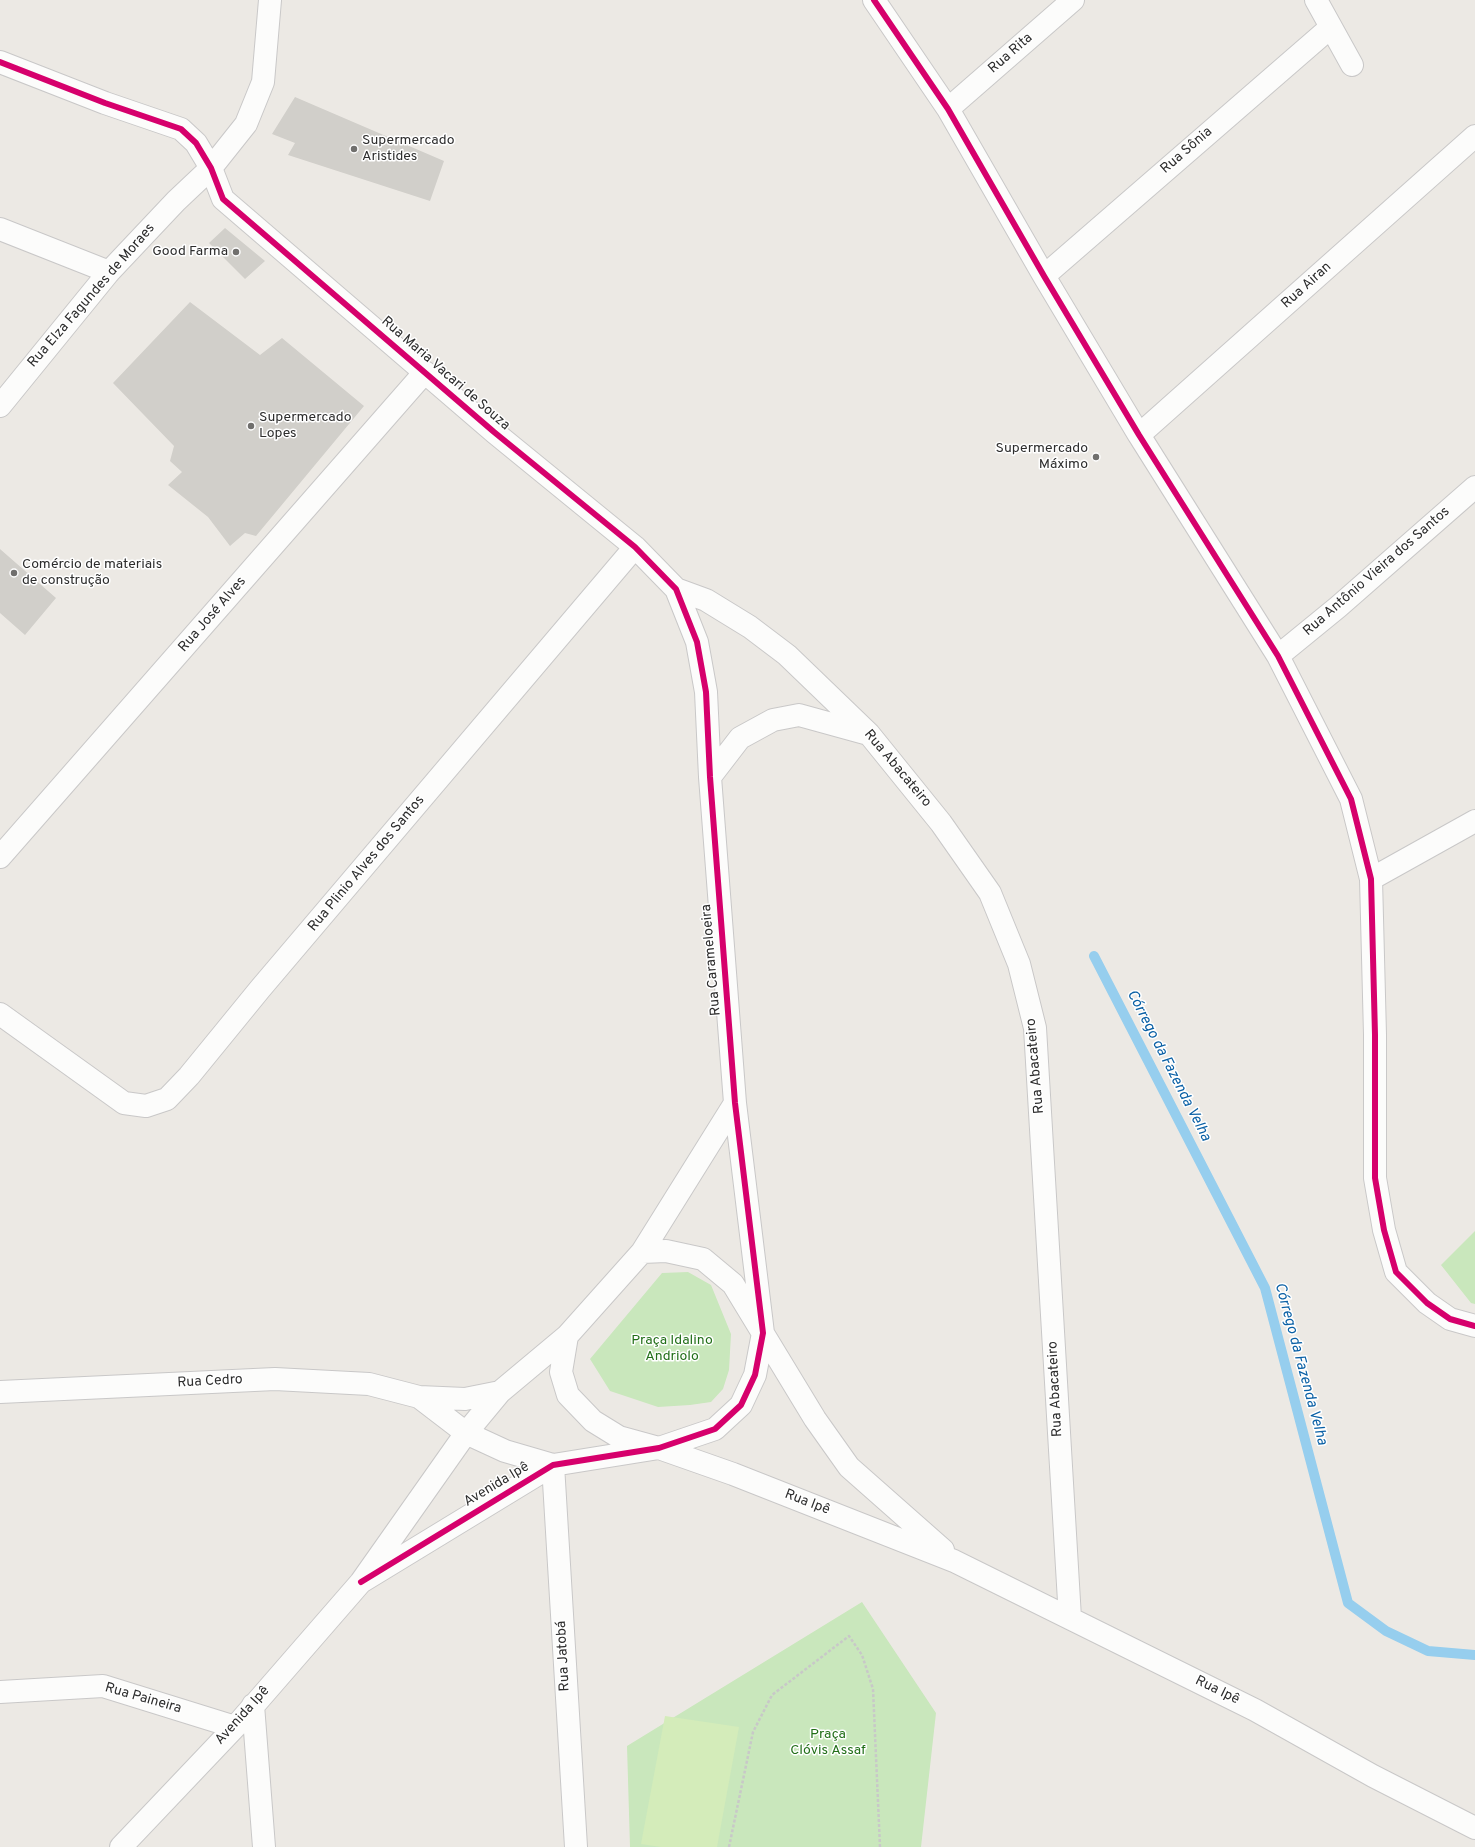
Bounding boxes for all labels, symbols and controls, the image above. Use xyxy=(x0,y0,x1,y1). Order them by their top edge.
street label: Rua Rita xyxy=(985,30,1037,78)
street label: Rua Sônia xyxy=(1158,124,1216,178)
place label: Supermercado Aristides xyxy=(362,133,454,166)
marker: Supermercado Aristides xyxy=(349,144,359,154)
street label: Rua Elza Fagundes de Moraes xyxy=(25,221,159,371)
place label: Good Farma xyxy=(152,244,228,260)
marker: Good Farma xyxy=(231,247,241,257)
street label: Rua Airan xyxy=(1279,259,1335,313)
street label: Rua Maria Vacari de Souza xyxy=(377,314,513,434)
place label: Supermercado Lopes xyxy=(259,410,351,442)
marker: Supermercado Lopes xyxy=(246,421,256,431)
place label: Supermercado Máximo xyxy=(996,441,1088,474)
marker: Supermercado Máximo xyxy=(1091,452,1101,462)
street label: Rua Antônio Vieira dos Santos xyxy=(1300,504,1454,640)
place label: Comércio de materiais de construção xyxy=(22,557,162,590)
marker: Comércio de materiais de construção xyxy=(9,568,19,578)
street label: Rua José Alves xyxy=(176,574,250,656)
street label: Rua Abacateiro xyxy=(860,727,934,811)
street label: Rua Plinio Alves dos Santos xyxy=(305,793,429,935)
street label: Rua Carameloeira xyxy=(699,903,725,1017)
water label: Córrego da Fazenda Velha xyxy=(1122,987,1214,1145)
street label: Rua Abacateiro xyxy=(1023,1017,1049,1115)
water label: Córrego da Fazenda Velha xyxy=(1270,1281,1330,1447)
park label: Praça Idalino Andriolo xyxy=(631,1333,713,1366)
street label: Rua Abacateiro xyxy=(1045,1341,1067,1437)
street label: Rua Cedro xyxy=(177,1372,243,1392)
street label: Avenida Ipê xyxy=(461,1459,533,1511)
street label: Rua Ipê xyxy=(782,1487,832,1519)
street label: Rua Jatobá xyxy=(554,1620,574,1692)
street label: Rua Ipê xyxy=(1192,1673,1242,1709)
street label: Rua Paineira xyxy=(103,1680,183,1718)
street label: Avenida Ipê xyxy=(212,1683,274,1749)
park label: Praça Clóvis Assaf xyxy=(790,1727,866,1760)

